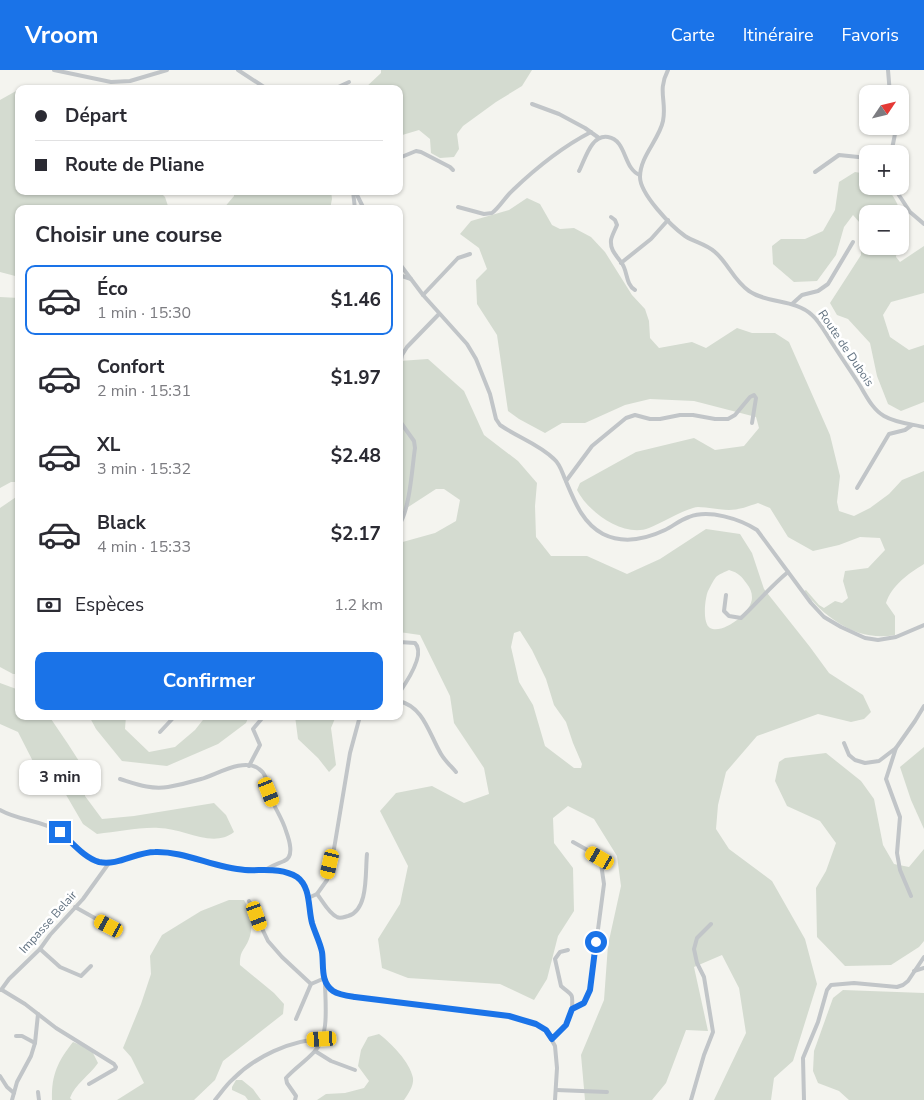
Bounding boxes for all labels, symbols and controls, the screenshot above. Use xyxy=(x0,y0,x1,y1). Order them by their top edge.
text: Vroom xyxy=(25,19,99,51)
text: Carte xyxy=(671,23,715,47)
text: Itinéraire xyxy=(743,23,814,47)
text: Favoris xyxy=(842,23,899,47)
north arrow xyxy=(859,85,909,135)
map controls xyxy=(859,85,909,255)
text: Départ xyxy=(65,103,127,129)
button: + xyxy=(859,145,909,195)
text: Route de Pliane xyxy=(65,152,204,178)
button: − xyxy=(859,205,909,255)
text: Choisir une course xyxy=(35,220,222,250)
text: Éco xyxy=(97,276,128,302)
icon: car xyxy=(37,278,82,323)
text: $1.46 xyxy=(331,287,381,313)
text: 1 min · 15:30 xyxy=(97,302,191,324)
street label: Route de Dubois xyxy=(814,307,878,390)
text: Confort xyxy=(97,354,164,380)
icon: car xyxy=(37,356,82,401)
text: $1.97 xyxy=(331,365,381,391)
text: 2 min · 15:31 xyxy=(97,380,191,402)
text: XL xyxy=(97,432,120,458)
icon: car xyxy=(37,434,82,479)
text: $2.48 xyxy=(331,443,381,469)
text: 3 min · 15:32 xyxy=(97,458,191,480)
text: Black xyxy=(97,510,146,536)
icon: car xyxy=(37,512,82,557)
text: $2.17 xyxy=(331,521,381,547)
text: 4 min · 15:33 xyxy=(97,536,191,558)
icon: cash xyxy=(35,591,63,619)
text: Espèces xyxy=(75,592,144,618)
text: 1.2 km xyxy=(334,594,383,616)
button: Confirmer xyxy=(35,652,383,710)
callout: 3 min xyxy=(19,760,101,794)
text: 3 min xyxy=(39,766,81,788)
car xyxy=(256,775,281,809)
route end xyxy=(49,821,71,843)
car xyxy=(583,844,616,872)
car xyxy=(319,848,340,880)
street label: Impasse Belair xyxy=(16,887,81,957)
car xyxy=(244,899,269,933)
car xyxy=(92,912,125,940)
route start xyxy=(585,931,607,953)
car xyxy=(306,1031,337,1047)

